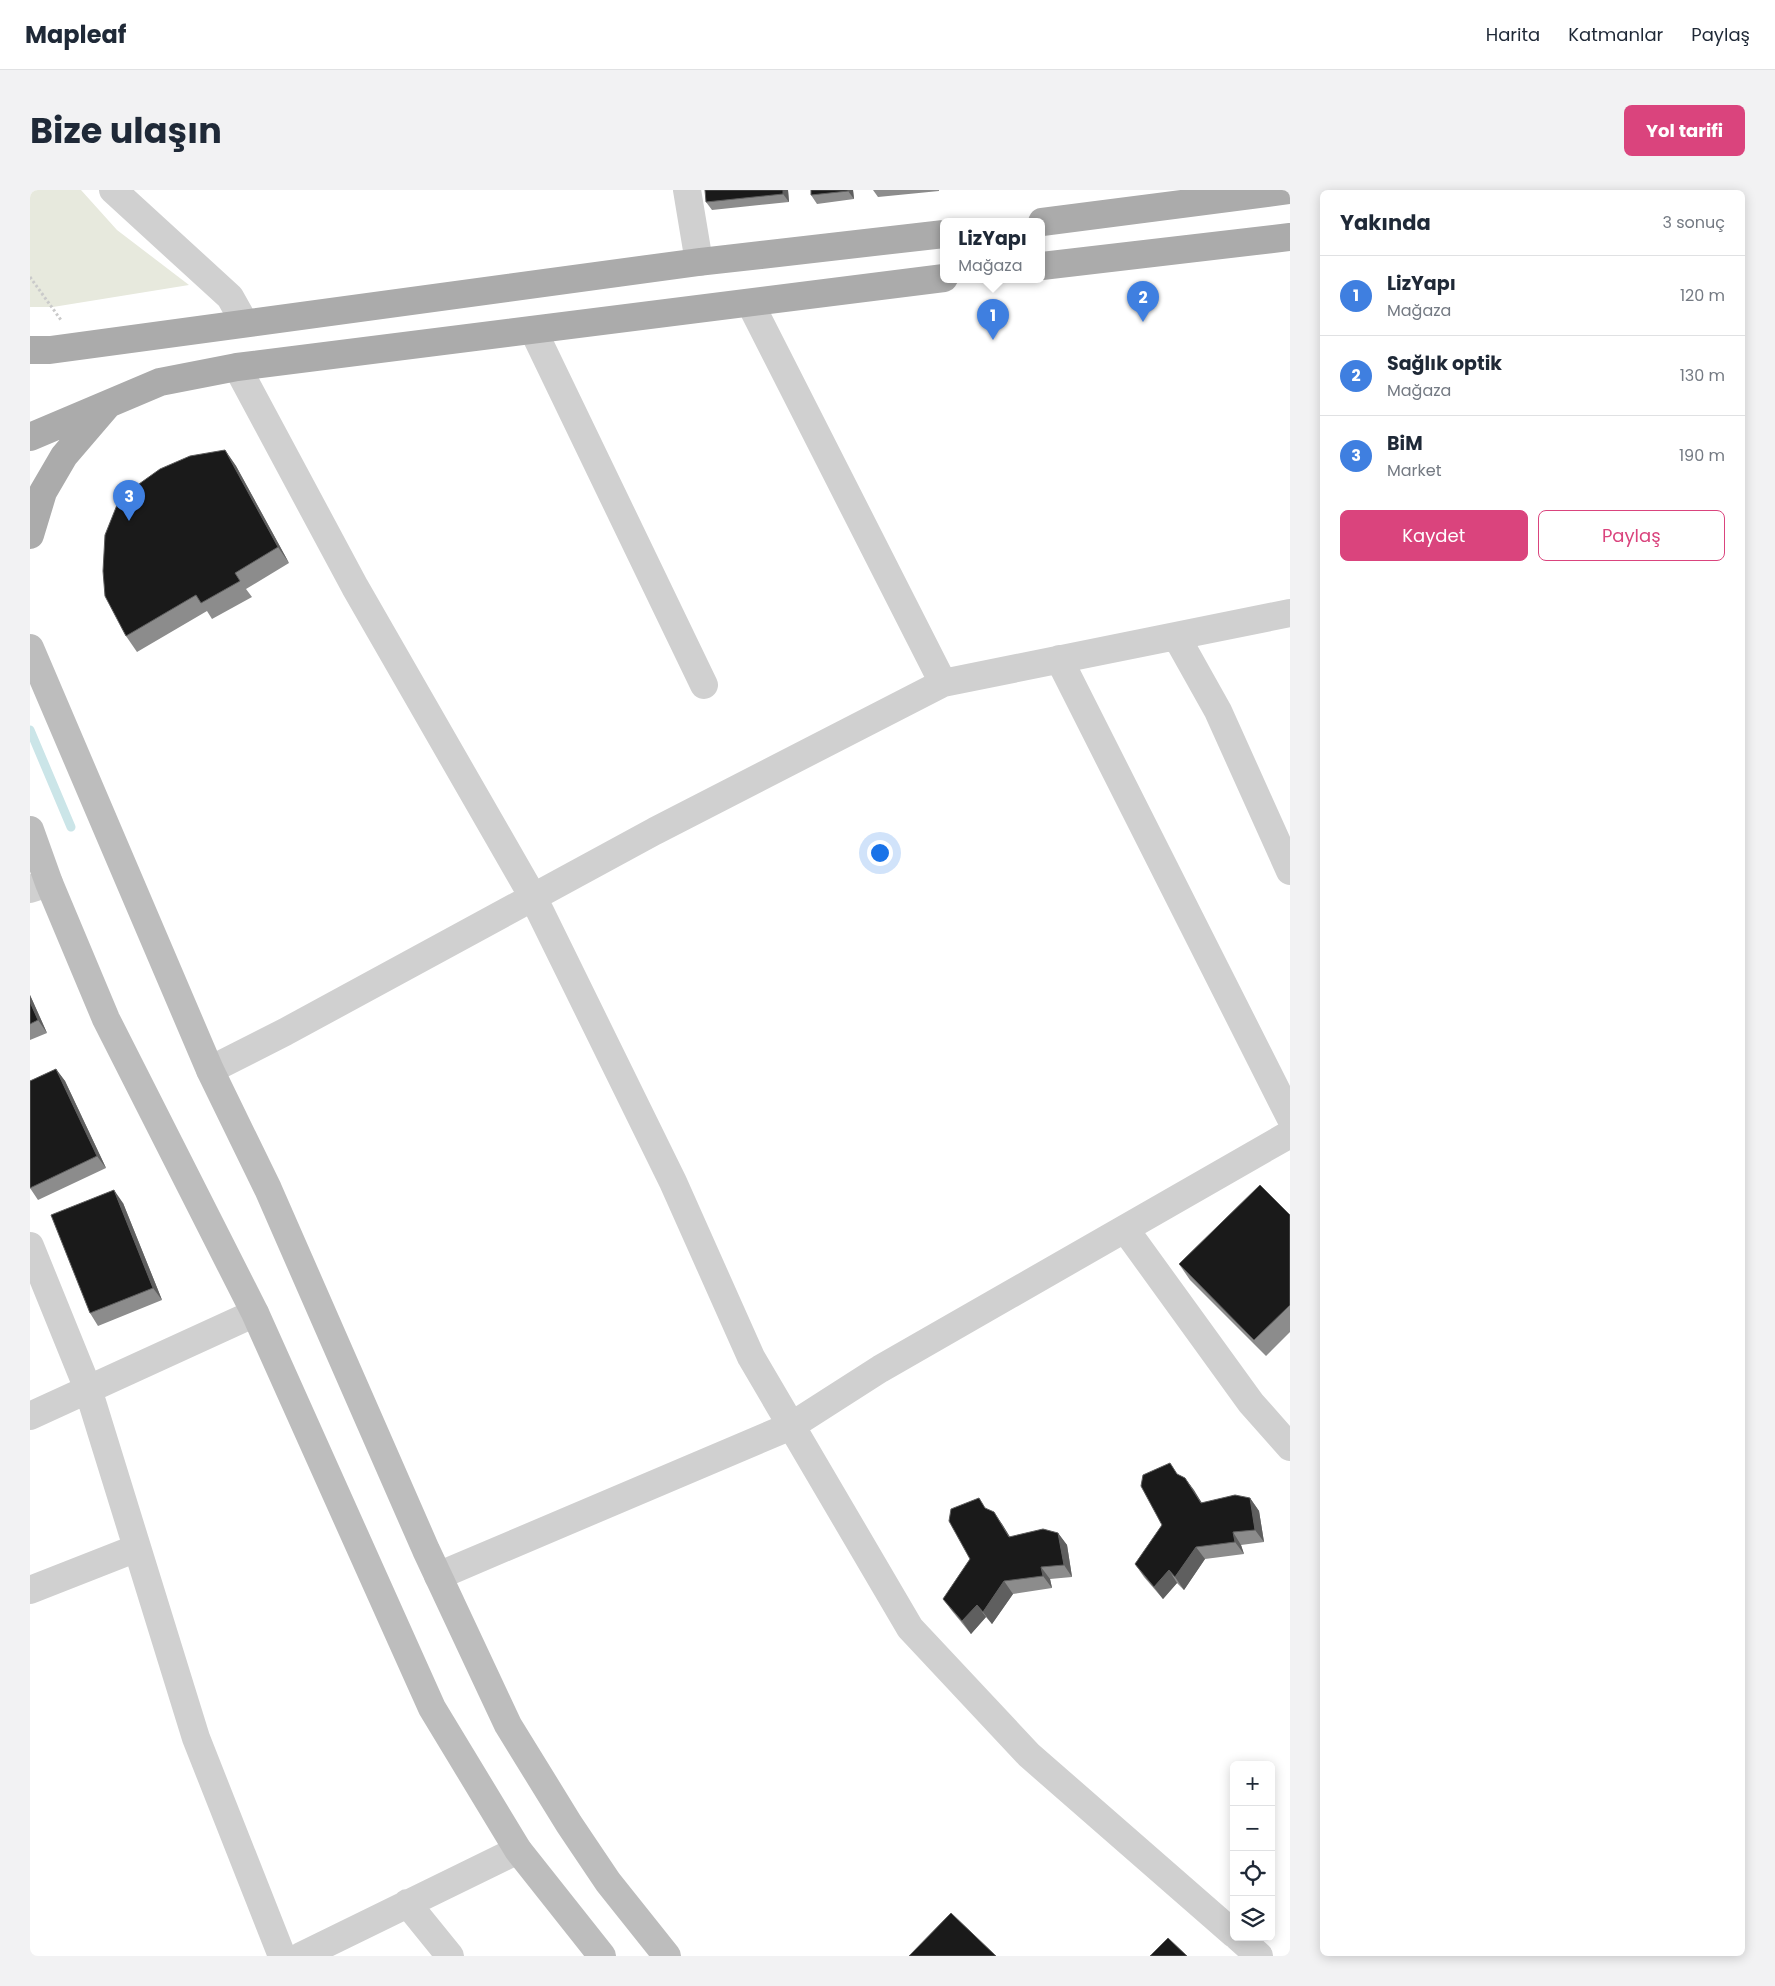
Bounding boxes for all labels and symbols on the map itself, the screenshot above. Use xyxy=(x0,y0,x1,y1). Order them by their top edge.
pin: 2 xyxy=(1127,281,1159,322)
pin: 1 xyxy=(977,299,1009,340)
pin: 3 xyxy=(113,480,145,521)
your location xyxy=(867,840,893,866)

